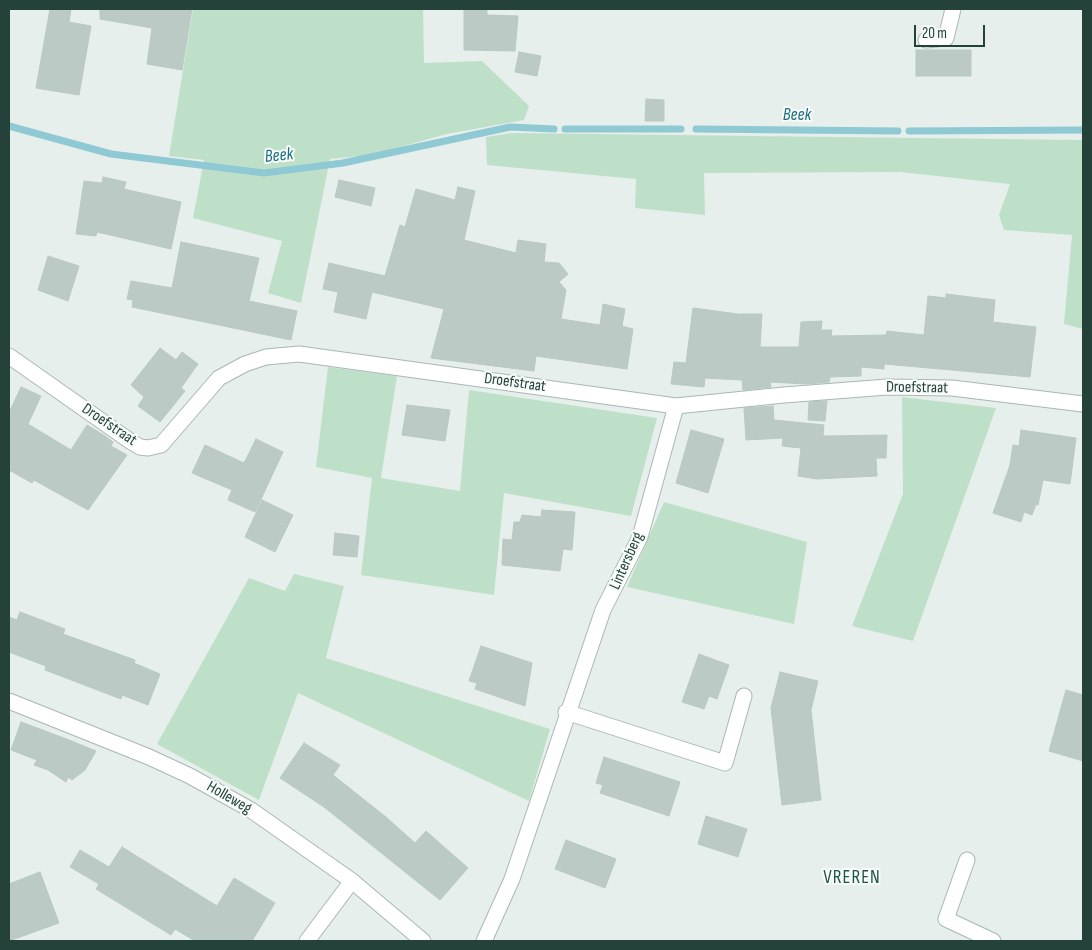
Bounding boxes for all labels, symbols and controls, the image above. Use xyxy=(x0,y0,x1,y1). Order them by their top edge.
scale bar xyxy=(917,15,988,47)
text: 20 m xyxy=(922,24,947,43)
water label: Beek xyxy=(783,104,811,126)
water label: Beek xyxy=(264,144,294,168)
street label: Droefstraat xyxy=(483,369,547,397)
street label: Droefstraat xyxy=(886,378,948,398)
street label: Droefstraat xyxy=(78,400,140,450)
street label: Lintersberg xyxy=(606,529,648,593)
street label: Holleweg xyxy=(203,777,255,819)
district label: VREREN xyxy=(823,867,881,889)

